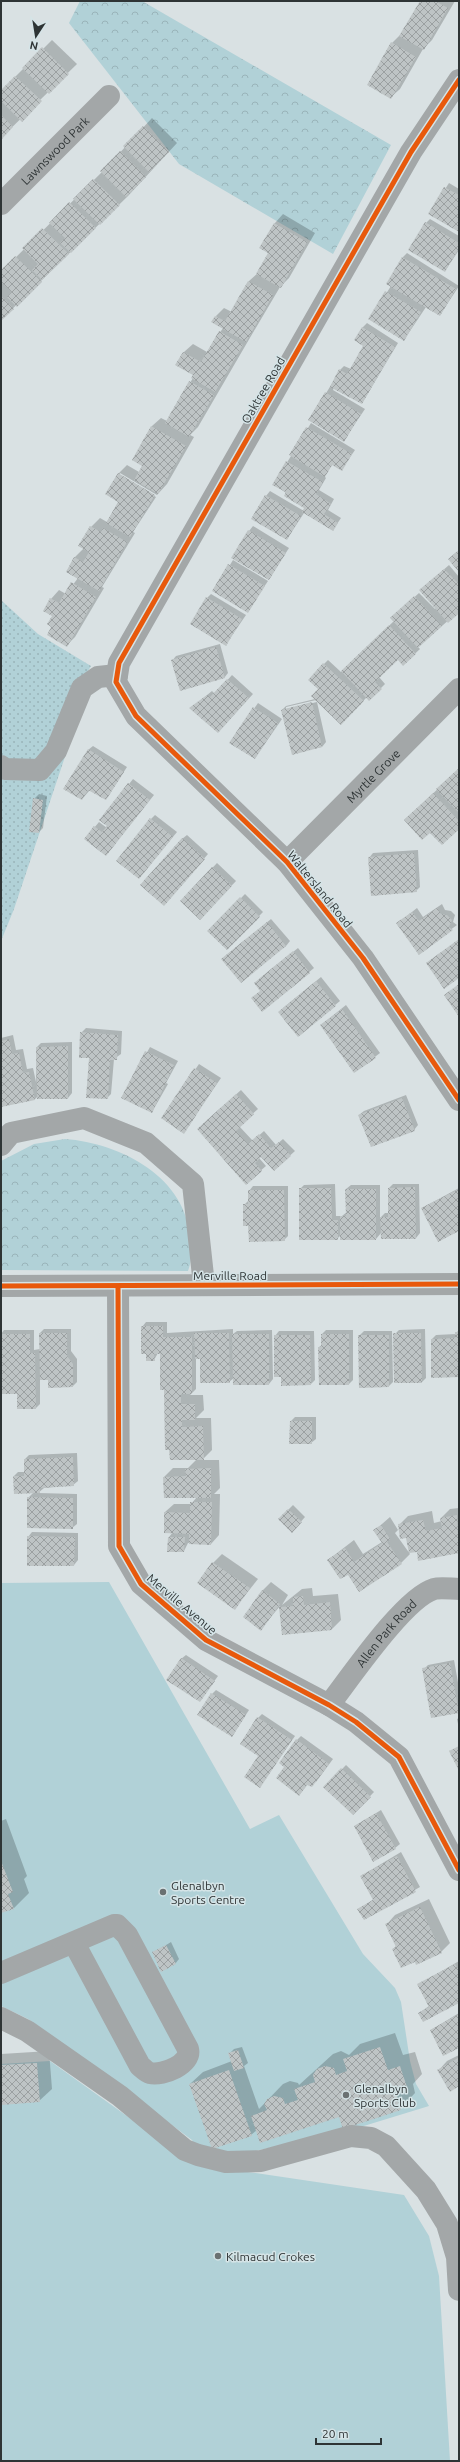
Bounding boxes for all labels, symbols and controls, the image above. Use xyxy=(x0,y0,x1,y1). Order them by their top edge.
north arrow xyxy=(16,16,56,56)
text: N xyxy=(29,39,39,53)
street label: Lawnswood Park xyxy=(18,114,91,187)
street label: Oaktree Road xyxy=(239,355,287,425)
street label: Myrtle Grove xyxy=(344,746,402,805)
street label: Waltersland Road xyxy=(285,848,355,930)
street label: Merville Road xyxy=(193,1269,267,1282)
street label: Merville Avenue xyxy=(145,1571,219,1637)
street label: Allen Park Road xyxy=(353,1596,419,1669)
place label: Glenalbyn Sports Centre xyxy=(171,1879,245,1906)
marker: Glenalbyn Sports Centre xyxy=(158,1887,168,1897)
place label: Glenalbyn Sports Club xyxy=(354,2082,416,2109)
marker: Glenalbyn Sports Club xyxy=(341,2090,351,2100)
place label: Kilmacud Crokes xyxy=(226,2250,315,2263)
marker: Kilmacud Crokes xyxy=(213,2251,223,2261)
scale bar xyxy=(316,2420,381,2446)
text: 20 m xyxy=(322,2427,349,2440)

